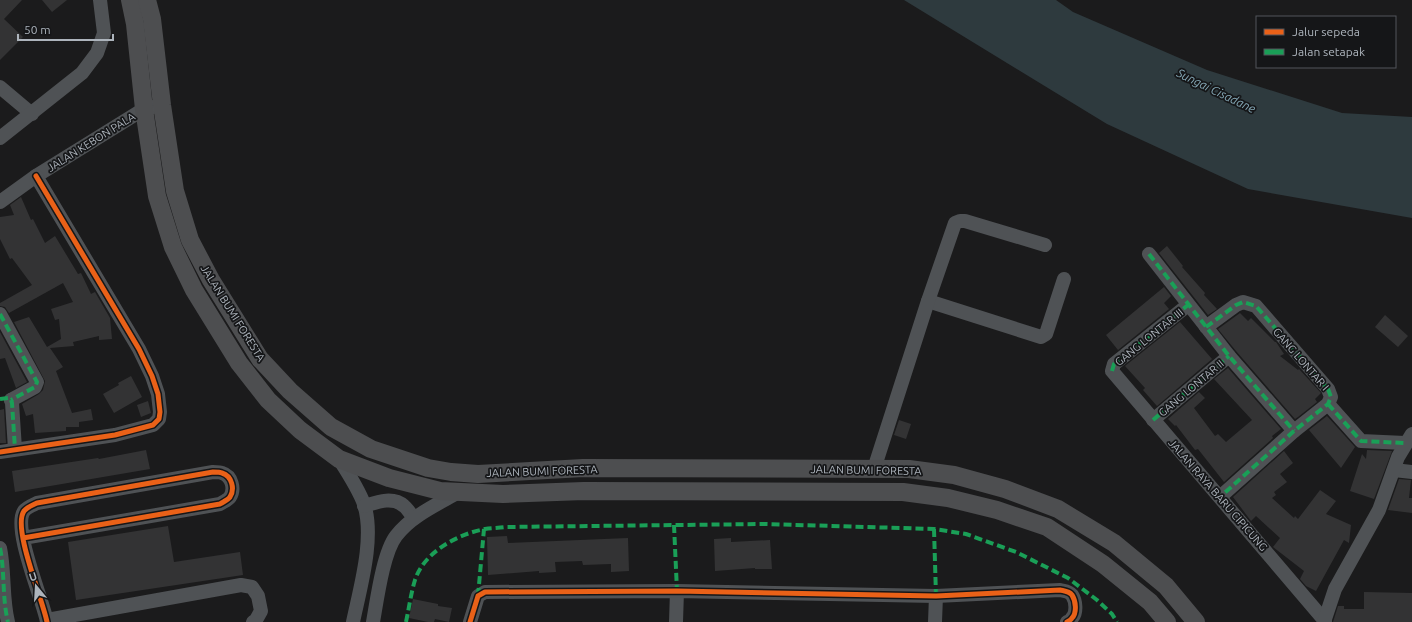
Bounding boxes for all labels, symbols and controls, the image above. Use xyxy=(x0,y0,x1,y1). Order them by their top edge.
scale bar xyxy=(18,16,113,42)
legend xyxy=(1256,16,1396,68)
text: 50 m xyxy=(24,23,51,36)
text: Jalur sepeda xyxy=(1292,25,1360,38)
text: Jalan setapak xyxy=(1292,45,1365,58)
water label: Sungai Cisadane xyxy=(1174,65,1258,115)
street label: JALAN KEBON PALA xyxy=(45,110,138,174)
street label: JALAN BUMI FORESTA xyxy=(198,263,268,364)
street label: GANG LONTAR III xyxy=(1112,306,1186,368)
street label: GANG LONTAR I xyxy=(1271,325,1331,393)
street label: GANG LONTAR II xyxy=(1156,357,1226,419)
street label: JALAN RAYA BARU CIPICUNG xyxy=(1166,437,1270,553)
street label: JALAN BUMI FORESTA xyxy=(486,463,599,479)
street label: JALAN BUMI FORESTA xyxy=(810,463,922,477)
north arrow xyxy=(16,566,56,606)
text: U xyxy=(27,570,38,583)

